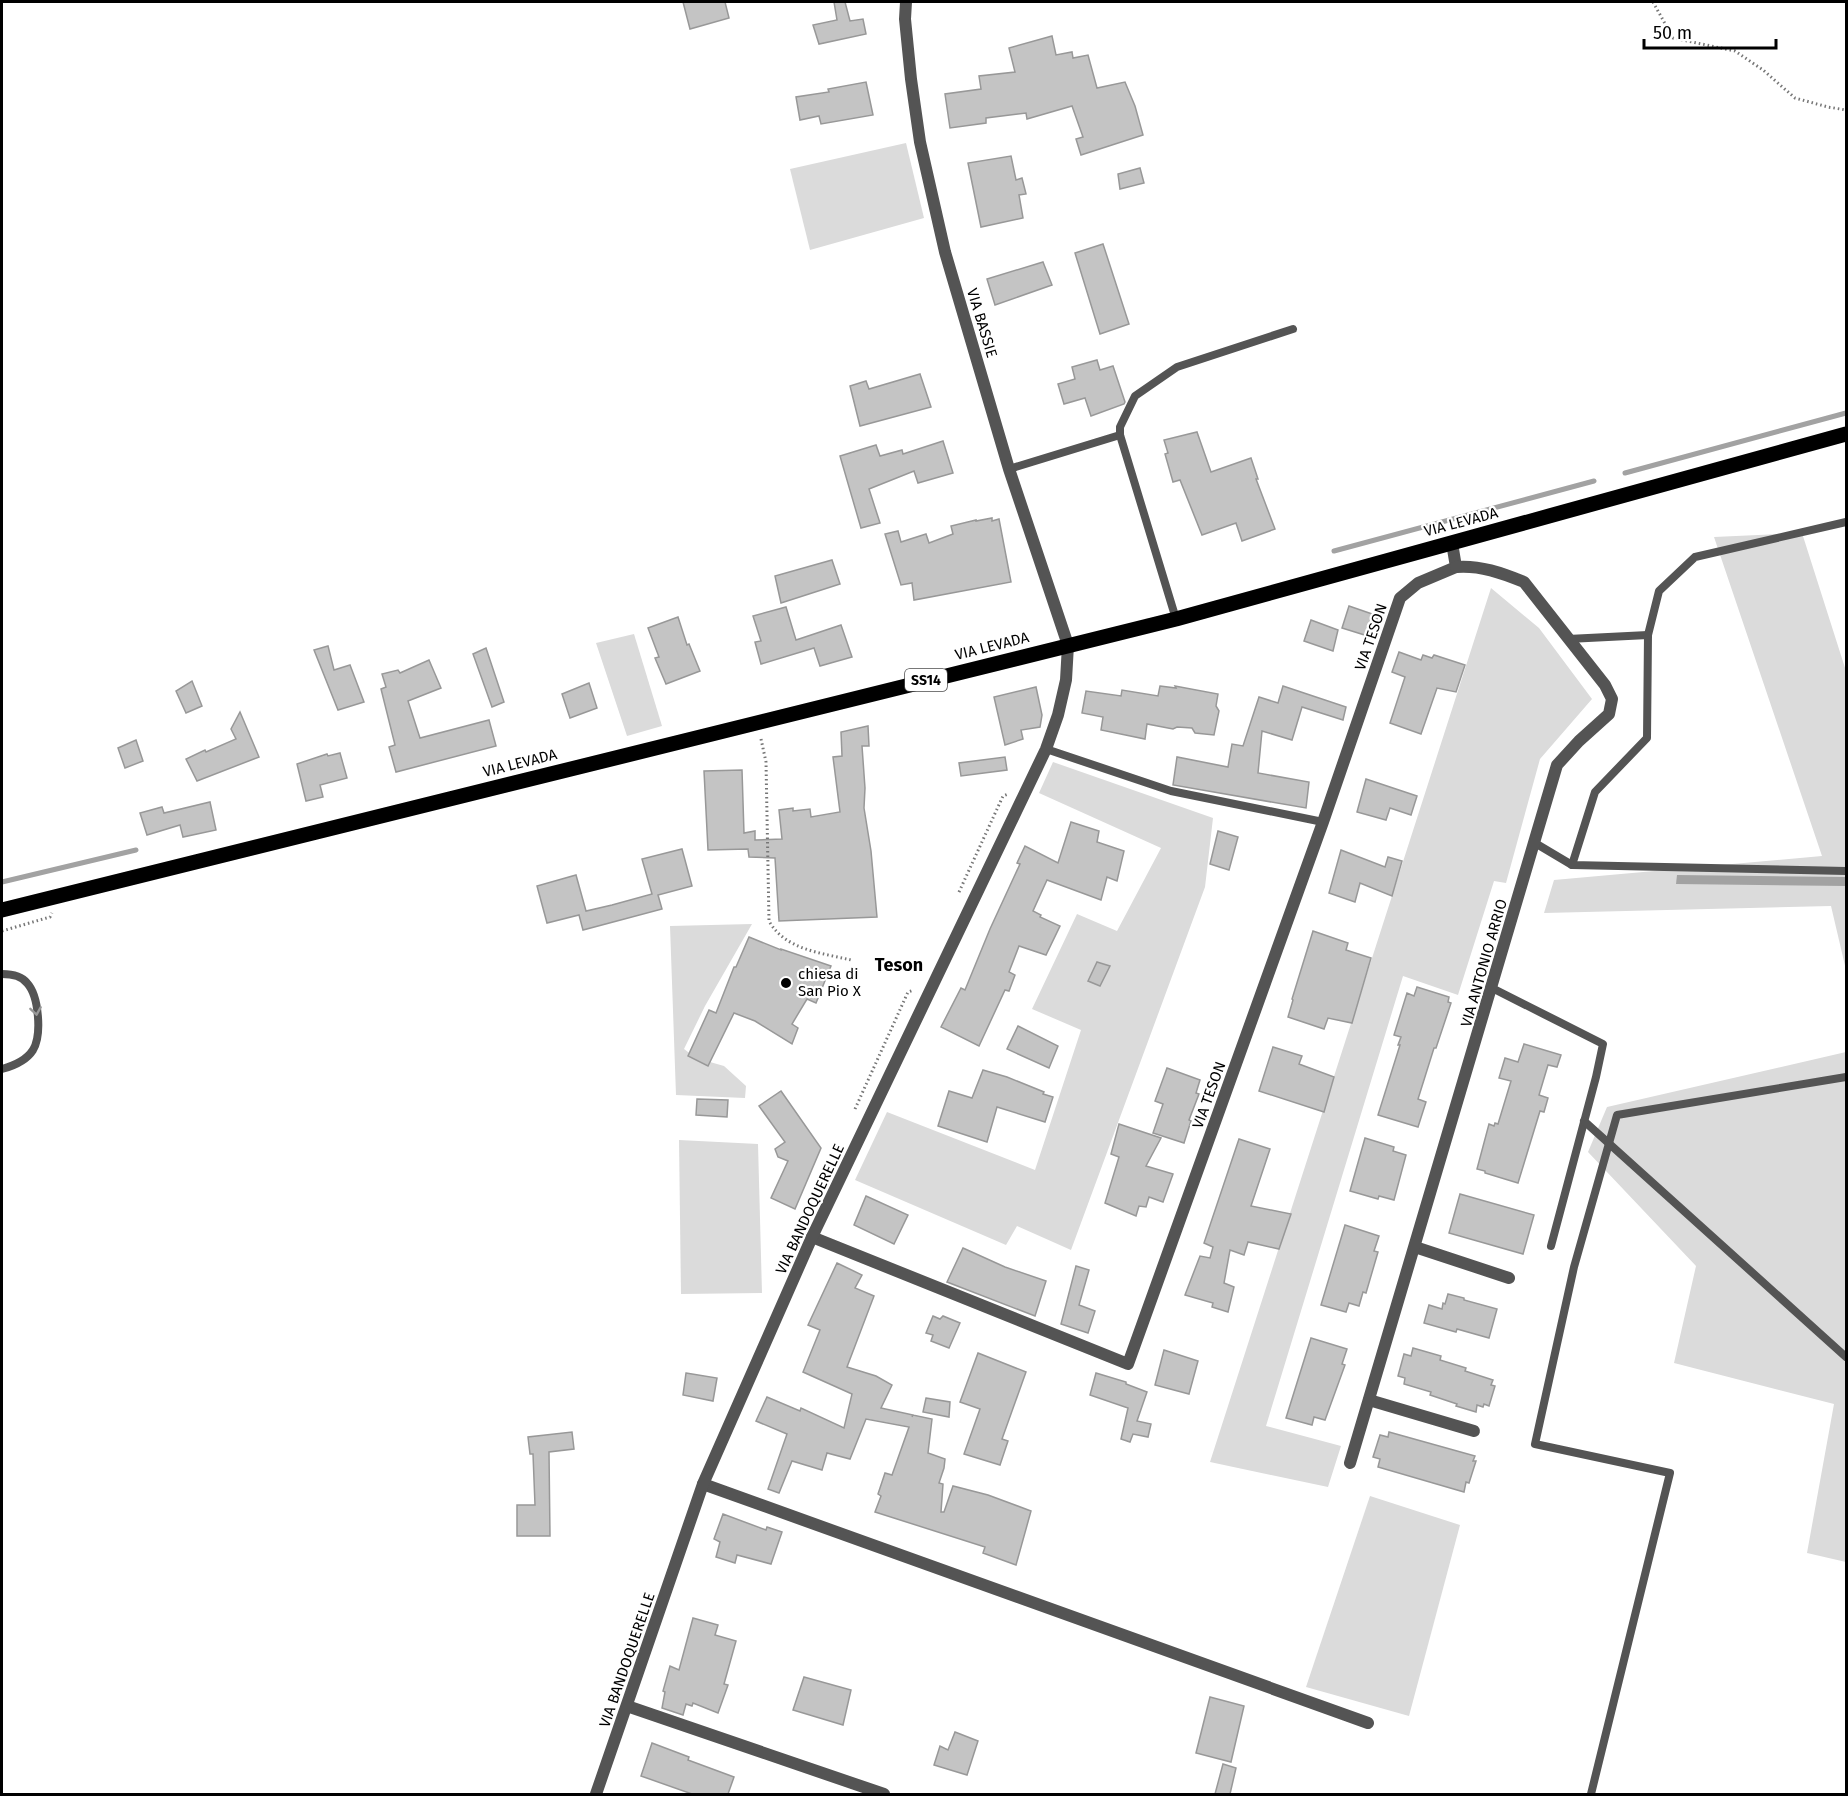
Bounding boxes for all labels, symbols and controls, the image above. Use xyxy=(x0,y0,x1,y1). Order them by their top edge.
scale bar xyxy=(1644,12,1776,50)
text: 50 m xyxy=(1653,22,1692,44)
street label: VIA BASSIE xyxy=(963,286,1001,360)
street label: VIA LEVADA xyxy=(1422,503,1500,540)
street label: VIA TESON xyxy=(1351,601,1391,673)
street label: VIA LEVADA xyxy=(953,628,1031,664)
road number: SS14 xyxy=(905,669,947,691)
street label: VIA LEVADA xyxy=(481,745,559,781)
street label: VIA ANTONIO ARRIO xyxy=(1457,897,1511,1029)
district label: Teson xyxy=(875,954,923,976)
place label: chiesa di San Pio X xyxy=(798,965,862,1000)
marker: chiesa di San Pio X xyxy=(779,976,793,990)
one-way arrow xyxy=(30,1006,42,1016)
street label: VIA TESON xyxy=(1189,1059,1229,1131)
street label: VIA BANDOQUERELLE xyxy=(772,1141,848,1277)
street label: VIA BANDOQUERELLE xyxy=(595,1590,659,1730)

